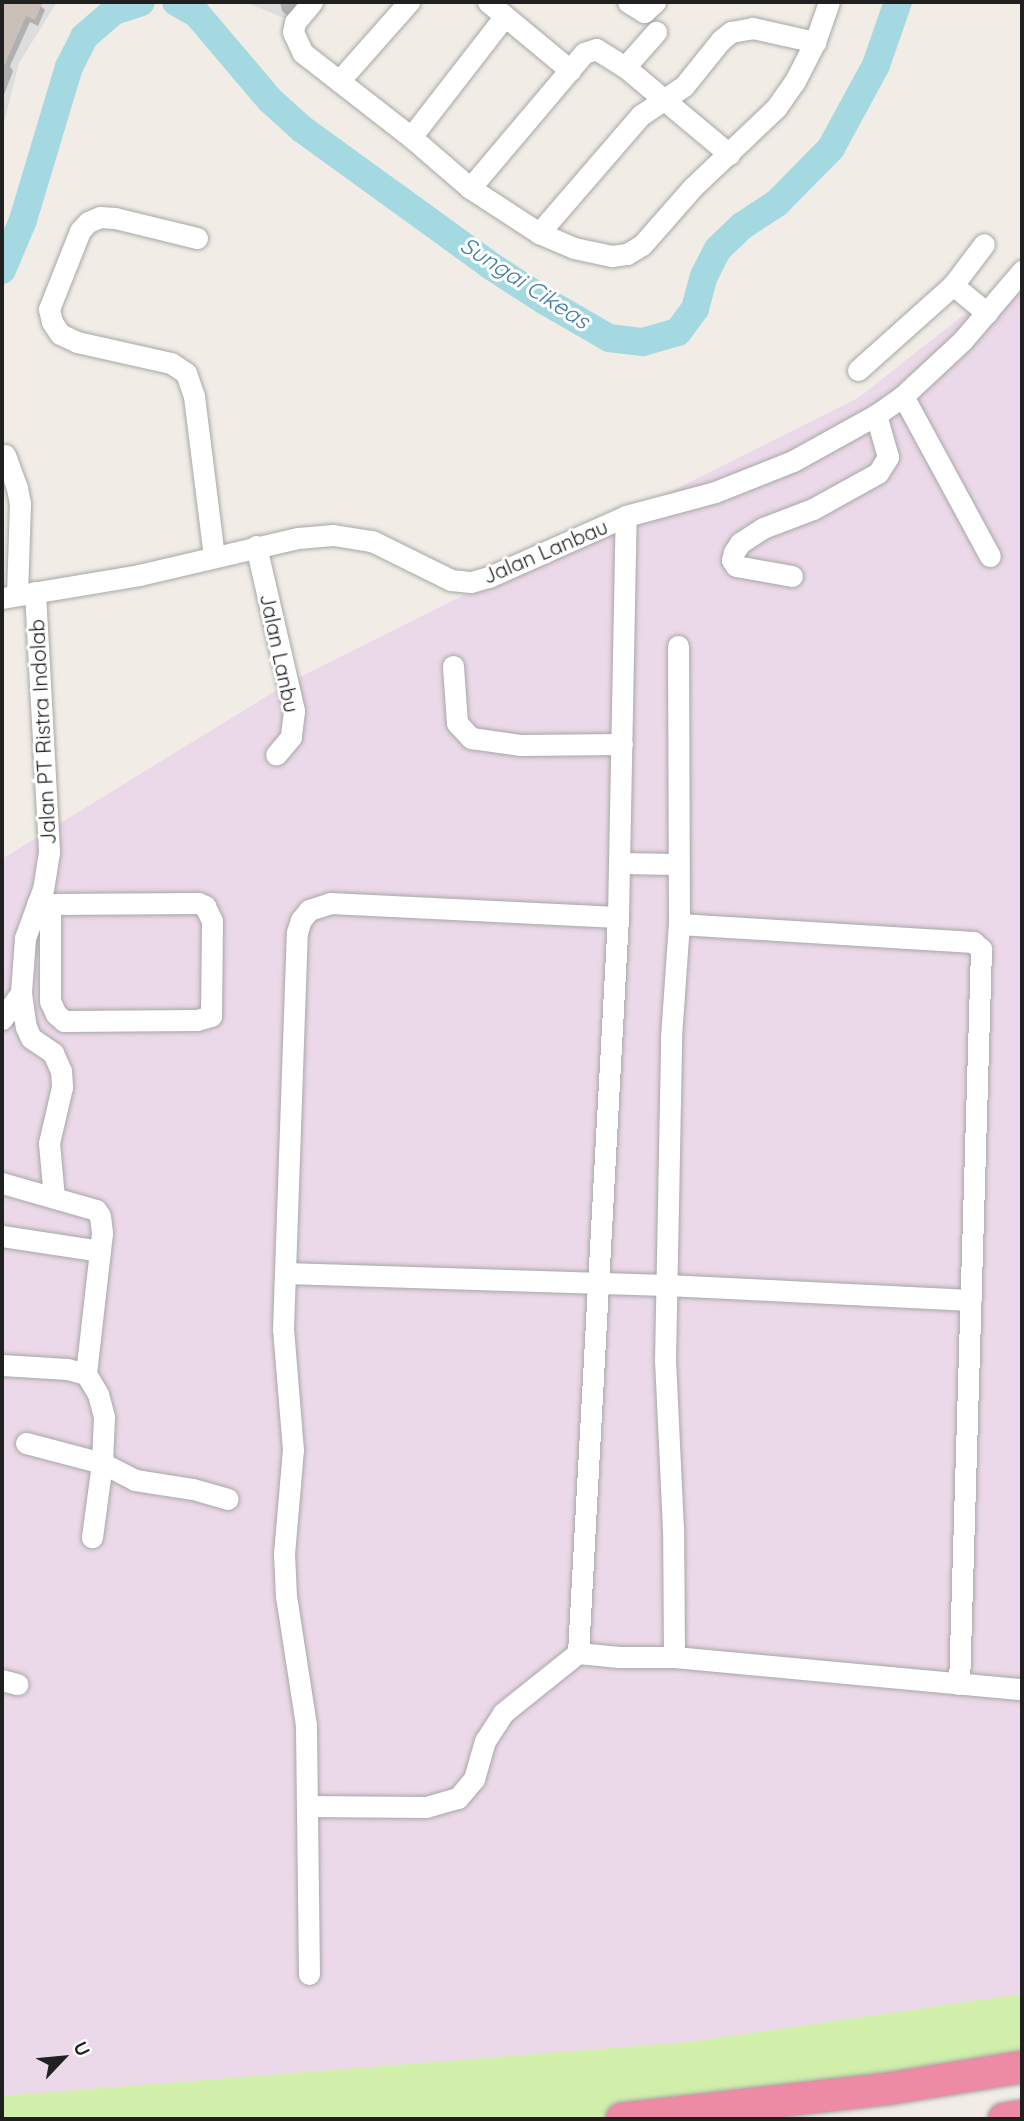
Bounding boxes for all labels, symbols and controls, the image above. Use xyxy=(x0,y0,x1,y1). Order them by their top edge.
water label: Sungai Cikeas xyxy=(455,231,595,335)
street label: Jalan Lanbau xyxy=(479,513,611,589)
street label: Jalan Lanbu xyxy=(255,591,305,715)
street label: Jalan PT Ristra Indolab xyxy=(24,618,60,846)
north arrow xyxy=(28,2023,98,2093)
text: U xyxy=(68,2038,96,2060)

